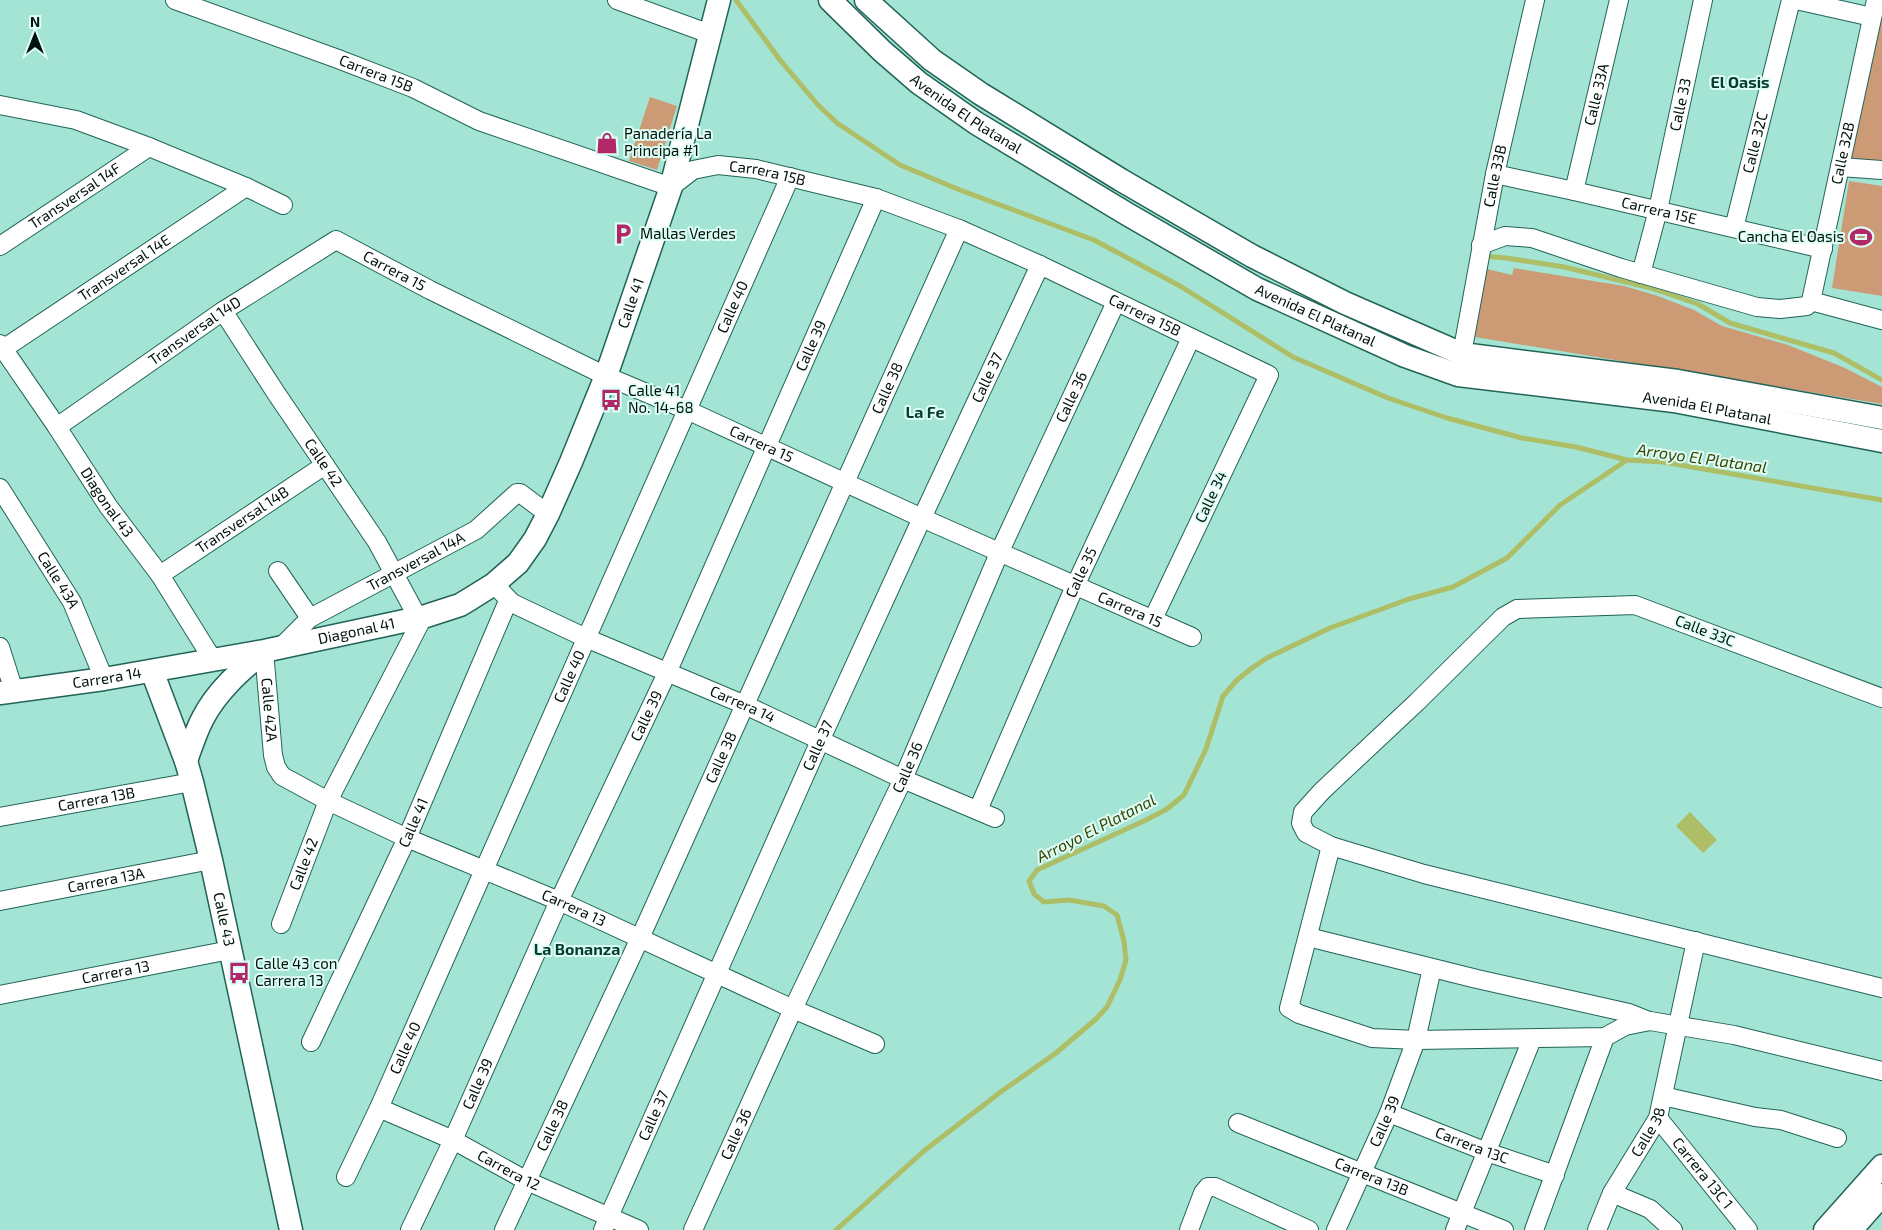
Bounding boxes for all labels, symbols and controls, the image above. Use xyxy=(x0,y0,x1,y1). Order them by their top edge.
north arrow xyxy=(10,10,60,60)
text: N xyxy=(30,13,40,30)
street label: Carrera 15B xyxy=(337,50,416,95)
street label: Calle 33A xyxy=(1580,61,1612,127)
street label: Avenida El Platanal xyxy=(907,70,1026,157)
district label: El Oasis xyxy=(1710,72,1770,91)
street label: Calle 33 xyxy=(1665,76,1694,133)
street label: Calle 32C xyxy=(1738,109,1771,175)
street label: Calle 32B xyxy=(1826,120,1857,186)
place label: Panadería La Principa #1 xyxy=(624,124,712,159)
shop icon: Panadería La Principa #1 xyxy=(594,130,620,156)
street label: Calle 33B xyxy=(1479,143,1509,208)
street label: Carrera 15B xyxy=(728,156,808,189)
street label: Transversal 14F xyxy=(25,158,124,232)
street label: Carrera 15E xyxy=(1620,192,1699,227)
parking icon: Mallas Verdes xyxy=(610,221,636,247)
place label: Mallas Verdes xyxy=(640,224,736,242)
sports icon: Cancha El Oasis xyxy=(1848,224,1874,250)
place label: Cancha El Oasis xyxy=(1738,227,1844,245)
street label: Transversal 14E xyxy=(75,230,173,304)
street label: Carrera 15 xyxy=(360,246,429,294)
street label: Calle 41 xyxy=(613,275,647,331)
street label: Calle 40 xyxy=(712,278,751,336)
street label: Avenida El Platanal xyxy=(1253,279,1380,350)
street label: Carrera 15B xyxy=(1106,289,1184,339)
street label: Transversal 14D xyxy=(145,292,244,368)
street label: Calle 39 xyxy=(791,317,829,374)
street label: Calle 37 xyxy=(967,349,1006,405)
street label: Calle 38 xyxy=(867,359,906,416)
street label: Calle 36 xyxy=(1051,368,1090,425)
place label: Calle 41 No. 14-68 xyxy=(628,381,694,416)
bus stop icon: Calle 41 No. 14-68 xyxy=(598,387,624,413)
street label: Avenida El Platanal xyxy=(1642,387,1774,428)
district label: La Fe xyxy=(906,402,944,421)
street label: Carrera 15 xyxy=(727,421,797,466)
street label: Calle 42 xyxy=(301,435,347,490)
water label: Arroyo El Platanal xyxy=(1635,439,1768,477)
street label: Diagonal 43 xyxy=(77,464,138,540)
street label: Calle 34 xyxy=(1190,468,1230,525)
street label: Transversal 14B xyxy=(192,482,292,557)
street label: Transversal 14A xyxy=(364,527,468,594)
street label: Calle 35 xyxy=(1061,544,1100,600)
street label: Calle 43A xyxy=(34,548,84,611)
street label: Carrera 15 xyxy=(1095,587,1165,631)
street label: Calle 33C xyxy=(1673,610,1738,650)
street label: Diagonal 41 xyxy=(316,613,397,647)
street label: Calle 40 xyxy=(549,647,588,705)
street label: Carrera 14 xyxy=(71,663,143,691)
street label: Calle 42A xyxy=(258,677,282,743)
street label: Carrera 14 xyxy=(707,681,778,726)
street label: Calle 39 xyxy=(626,687,665,744)
street label: Calle 37 xyxy=(798,717,836,773)
street label: Calle 38 xyxy=(701,729,740,786)
street label: Calle 36 xyxy=(888,739,926,796)
street label: Carrera 13B xyxy=(56,783,136,814)
water label: Arroyo El Platanal xyxy=(1032,789,1159,867)
street label: Calle 41 xyxy=(394,795,431,850)
street label: Calle 42 xyxy=(285,835,321,893)
street label: Carrera 13A xyxy=(66,863,146,896)
street label: Carrera 13 xyxy=(539,885,609,929)
street label: Calle 43 xyxy=(210,890,239,948)
district label: La Bonanza xyxy=(534,939,620,958)
place label: Calle 43 con Carrera 13 xyxy=(255,954,337,989)
street label: Carrera 13 xyxy=(80,956,151,987)
bus stop icon: Calle 43 con Carrera 13 xyxy=(226,960,252,986)
street label: Calle 40 xyxy=(385,1019,424,1077)
street label: Calle 39 xyxy=(458,1055,496,1112)
street label: Calle 37 xyxy=(634,1087,672,1143)
street label: Calle 39 xyxy=(1365,1093,1403,1150)
street label: Calle 38 xyxy=(532,1097,571,1154)
street label: Calle 36 xyxy=(716,1106,755,1162)
street label: Calle 38 xyxy=(1626,1106,1668,1160)
street label: Carrera 13C xyxy=(1433,1122,1512,1167)
street label: Carrera 13C 1 xyxy=(1669,1133,1737,1212)
street label: Carrera 12 xyxy=(474,1145,543,1194)
street label: Carrera 13B xyxy=(1332,1153,1412,1199)

